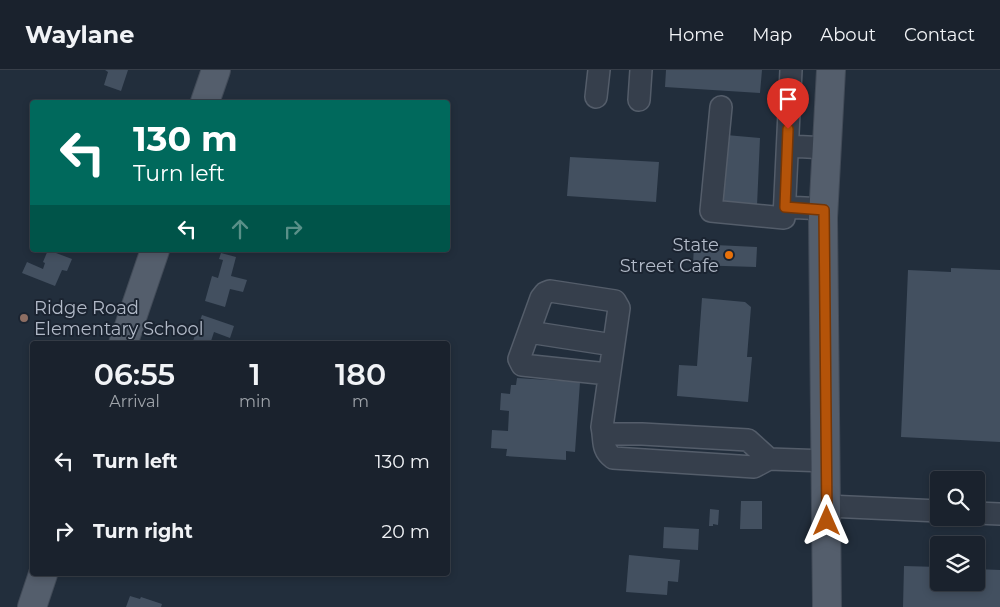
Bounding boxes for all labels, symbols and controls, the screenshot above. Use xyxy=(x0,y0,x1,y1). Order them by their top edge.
text: Waylane xyxy=(25,20,134,49)
text: Home xyxy=(668,24,724,46)
text: Map xyxy=(752,24,792,46)
text: About xyxy=(820,24,876,46)
text: Contact xyxy=(904,24,975,46)
pin xyxy=(767,78,809,129)
icon: arrive xyxy=(774,85,802,113)
text: 130 m xyxy=(133,117,238,160)
icon: left xyxy=(50,120,115,185)
text: Turn left xyxy=(133,160,225,187)
icon: left xyxy=(173,215,201,243)
icon: ahead xyxy=(226,215,254,243)
icon: right xyxy=(279,215,307,243)
place label: State Street Cafe xyxy=(620,234,719,277)
marker: State Street Cafe xyxy=(723,249,735,261)
place label: Ridge Road Elementary School xyxy=(34,297,204,340)
marker: Ridge Road Elementary School xyxy=(18,312,30,324)
text: 06:55 xyxy=(94,356,175,393)
text: 1 xyxy=(249,356,261,393)
text: 180 xyxy=(335,356,386,393)
text: Arrival xyxy=(109,392,160,411)
text: min xyxy=(239,392,271,411)
text: m xyxy=(352,392,369,411)
icon: left xyxy=(50,447,78,475)
text: Turn left xyxy=(93,450,178,473)
text: 130 m xyxy=(375,450,430,473)
map controls xyxy=(930,471,985,591)
button: search xyxy=(930,471,985,526)
position arrow xyxy=(800,494,852,546)
icon: right xyxy=(50,517,78,545)
text: Turn right xyxy=(93,520,193,543)
text: 20 m xyxy=(382,520,430,543)
button: layers xyxy=(930,536,985,591)

